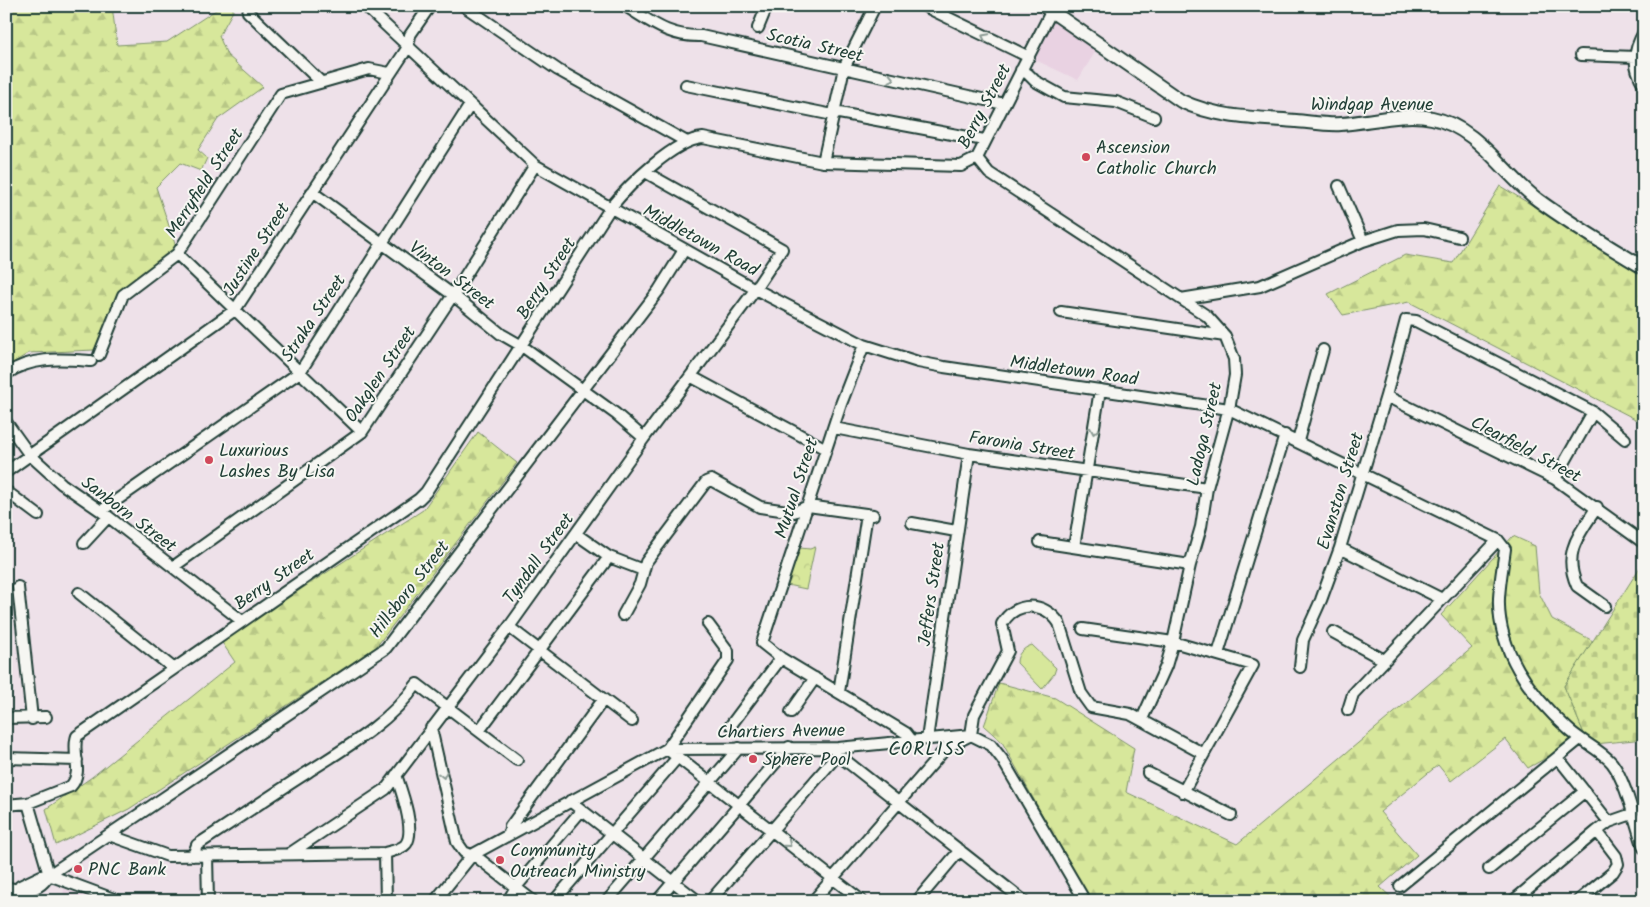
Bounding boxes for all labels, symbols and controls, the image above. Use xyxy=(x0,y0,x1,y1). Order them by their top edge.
street label: Scotia Street xyxy=(764,21,867,72)
one-way arrow xyxy=(981,33,990,43)
street label: Berry Street xyxy=(951,58,1020,154)
one-way arrow xyxy=(887,73,896,84)
street label: Windgap Avenue xyxy=(1311,91,1433,120)
street label: Merryfield Street xyxy=(159,122,252,245)
place label: Ascension Catholic Church xyxy=(1096,134,1217,184)
marker: Ascension Catholic Church xyxy=(1080,151,1092,163)
street label: Justine Street xyxy=(216,196,299,302)
street label: Middletown Road xyxy=(637,197,765,286)
street label: Berry Street xyxy=(510,231,585,326)
street label: Vinton Street xyxy=(402,234,501,319)
street label: Straka Street xyxy=(274,268,355,369)
street label: Oakglen Street xyxy=(338,320,425,429)
street label: Middletown Road xyxy=(1008,348,1141,395)
street label: Ladoga Street xyxy=(1179,379,1232,489)
street label: Clearfield Street xyxy=(1465,409,1587,492)
street label: Faronia Street xyxy=(967,424,1078,469)
one-way arrow xyxy=(1089,427,1100,435)
street label: Evanston Street xyxy=(1310,428,1373,554)
street label: Mutual Street xyxy=(768,433,828,542)
place label: Luxurious Lashes By Lisa xyxy=(219,437,335,487)
marker: Luxurious Lashes By Lisa xyxy=(203,454,215,466)
street label: Sanborn Street xyxy=(74,469,183,562)
street label: Tyndall Street xyxy=(496,506,583,611)
street label: Hillsboro Street xyxy=(363,534,458,645)
street label: Jeffers Street xyxy=(911,539,954,648)
street label: Berry Street xyxy=(229,541,322,619)
street label: Chartiers Avenue xyxy=(717,717,845,748)
district label: CORLISS xyxy=(888,735,966,765)
place label: Sphere Pool xyxy=(763,746,851,775)
marker: Sphere Pool xyxy=(747,753,759,765)
one-way arrow xyxy=(437,771,448,780)
place label: Community Outreach Ministry xyxy=(510,837,646,887)
one-way arrow xyxy=(782,838,791,846)
marker: Community Outreach Ministry xyxy=(494,854,506,866)
place label: PNC Bank xyxy=(88,856,166,885)
marker: PNC Bank xyxy=(72,863,84,875)

